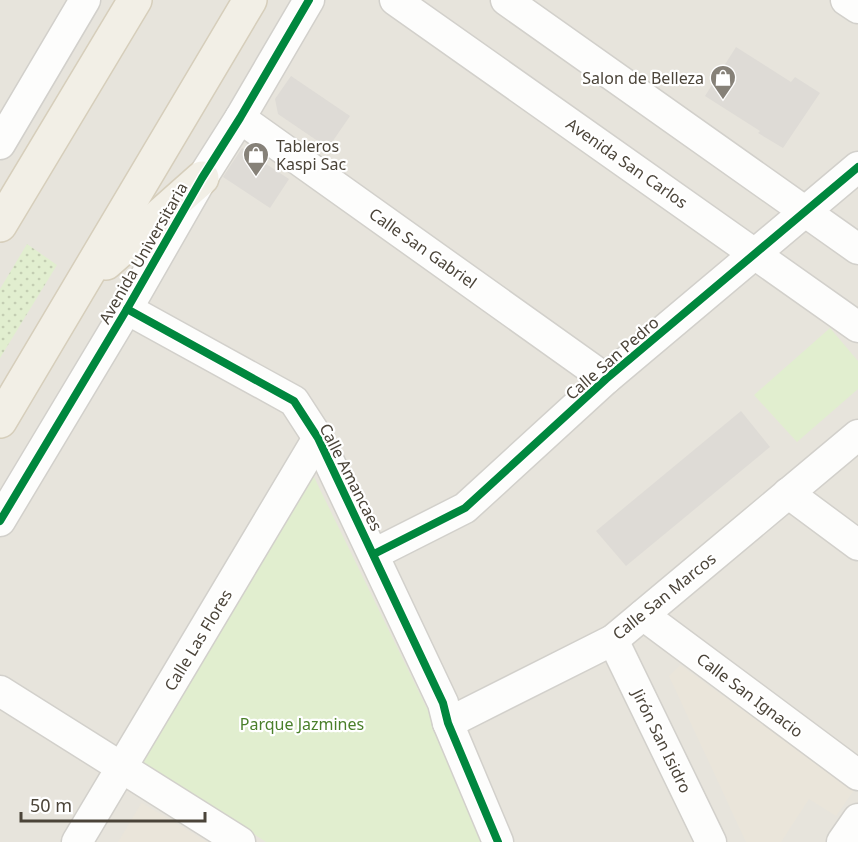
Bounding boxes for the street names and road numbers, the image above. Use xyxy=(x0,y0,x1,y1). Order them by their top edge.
street label: Avenida San Carlos xyxy=(562,113,692,213)
street label: Avenida Universitaria xyxy=(93,178,193,328)
street label: Calle San Gabriel xyxy=(365,203,481,293)
street label: Calle San Pedro xyxy=(561,311,663,405)
street label: Calle Amancaes xyxy=(314,419,388,535)
street label: Calle San Marcos xyxy=(608,547,720,645)
street label: Calle Las Flores xyxy=(159,585,237,695)
street label: Calle San Ignacio xyxy=(692,648,808,742)
street label: Jirón San Isidro xyxy=(626,683,697,797)

